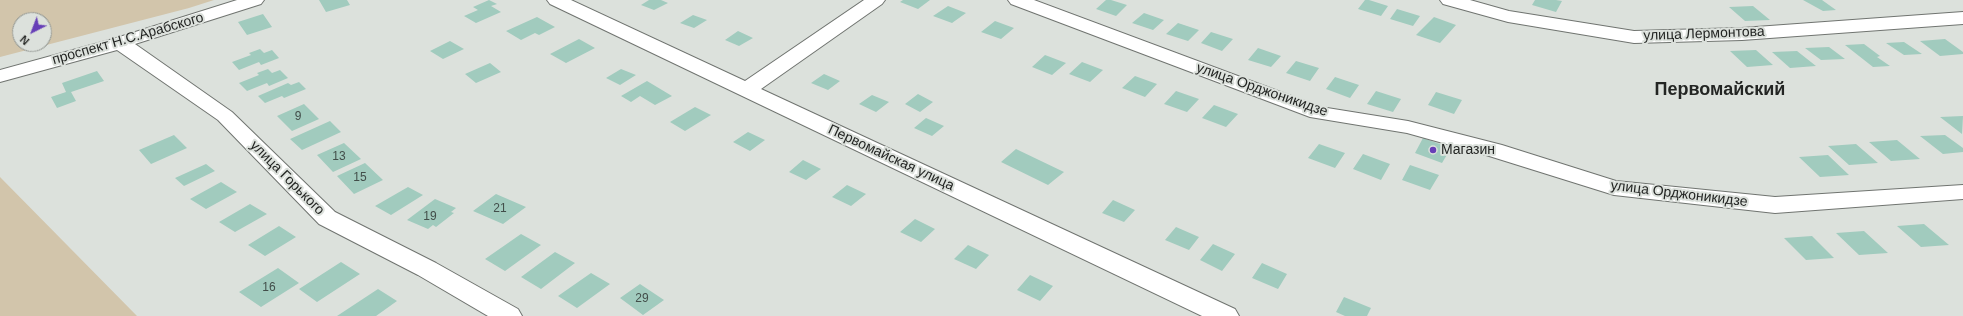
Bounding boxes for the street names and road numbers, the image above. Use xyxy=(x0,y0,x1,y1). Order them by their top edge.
street label: проспект Н.С.Арабского xyxy=(50,9,206,69)
street label: улица Лермонтова xyxy=(1643,23,1765,45)
street label: улица Орджоникидзе xyxy=(1194,60,1330,120)
street label: Первомайская улица xyxy=(825,121,957,195)
street label: улица Горького xyxy=(246,137,328,219)
street label: улица Орджоникидзе xyxy=(1610,177,1748,211)

